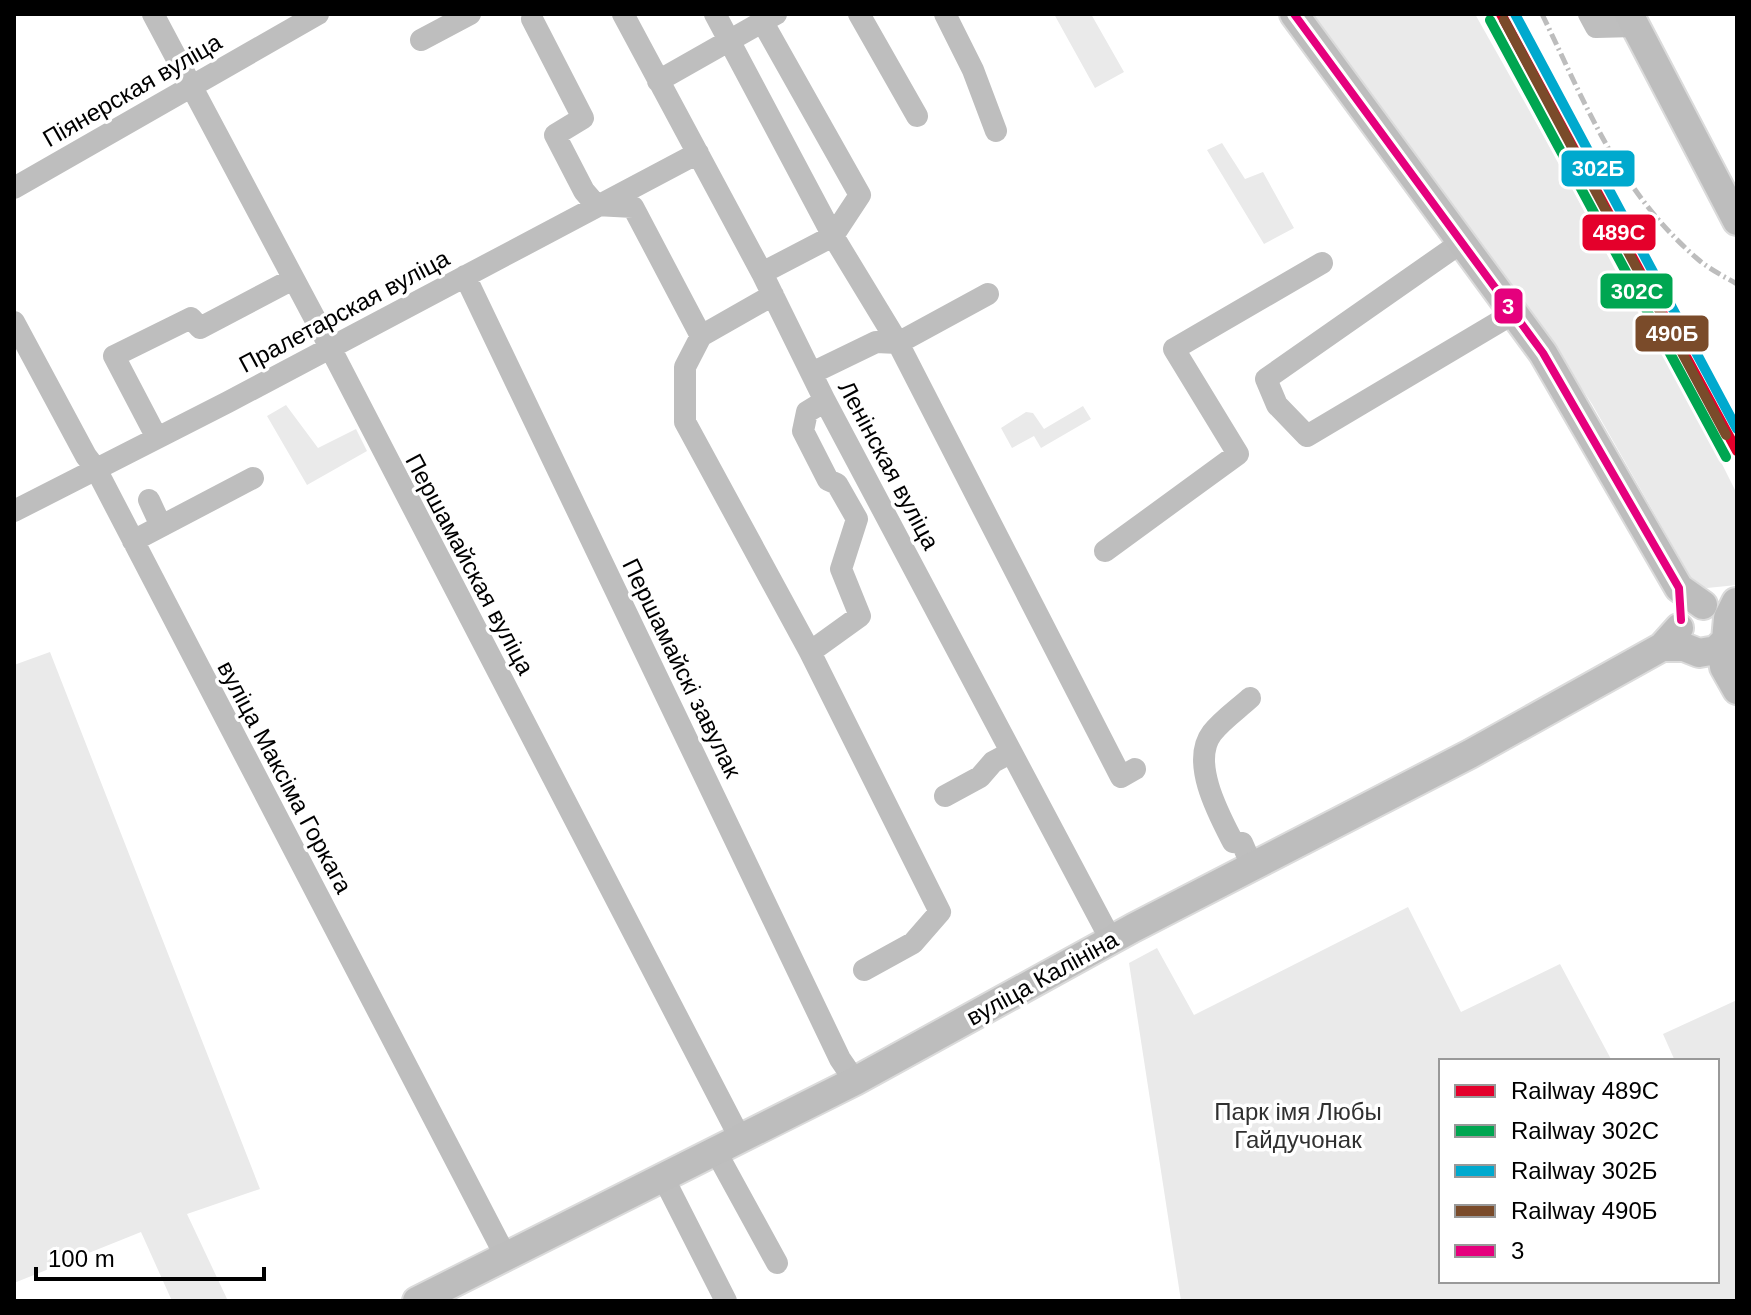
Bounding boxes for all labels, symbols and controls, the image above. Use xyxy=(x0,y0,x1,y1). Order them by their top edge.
street label: Піянерская вуліца xyxy=(38,28,227,152)
line badge: 302Б xyxy=(1560,149,1636,188)
text: 302Б xyxy=(1572,156,1624,181)
line badge: 489С xyxy=(1581,213,1657,252)
text: 489С xyxy=(1593,220,1645,245)
street label: Пралетарская вуліца xyxy=(234,244,454,378)
line badge: 302С xyxy=(1599,272,1674,310)
text: 302С xyxy=(1611,279,1663,304)
line badge: 3 xyxy=(1493,287,1524,325)
text: 3 xyxy=(1502,294,1514,319)
line badge: 490Б xyxy=(1634,314,1710,353)
text: 490Б xyxy=(1646,321,1698,346)
street label: Ленінская вуліца xyxy=(833,376,945,555)
street label: Першамайская вуліца xyxy=(400,449,540,679)
street label: Першамайскі завулак xyxy=(617,554,747,782)
street label: вуліца Максіма Горкага xyxy=(212,656,358,898)
street label: вуліца Калініна xyxy=(962,925,1123,1031)
legend xyxy=(1439,1059,1719,1283)
text: Railway 489С xyxy=(1511,1077,1659,1104)
park label: Парк імя Любы Гайдучонак xyxy=(1214,1098,1382,1153)
text: Railway 302С xyxy=(1511,1117,1659,1144)
text: Railway 302Б xyxy=(1511,1157,1657,1184)
text: Railway 490Б xyxy=(1511,1197,1657,1224)
scale bar xyxy=(36,1231,264,1281)
text: 3 xyxy=(1511,1237,1524,1264)
text: 100 m xyxy=(48,1245,115,1272)

